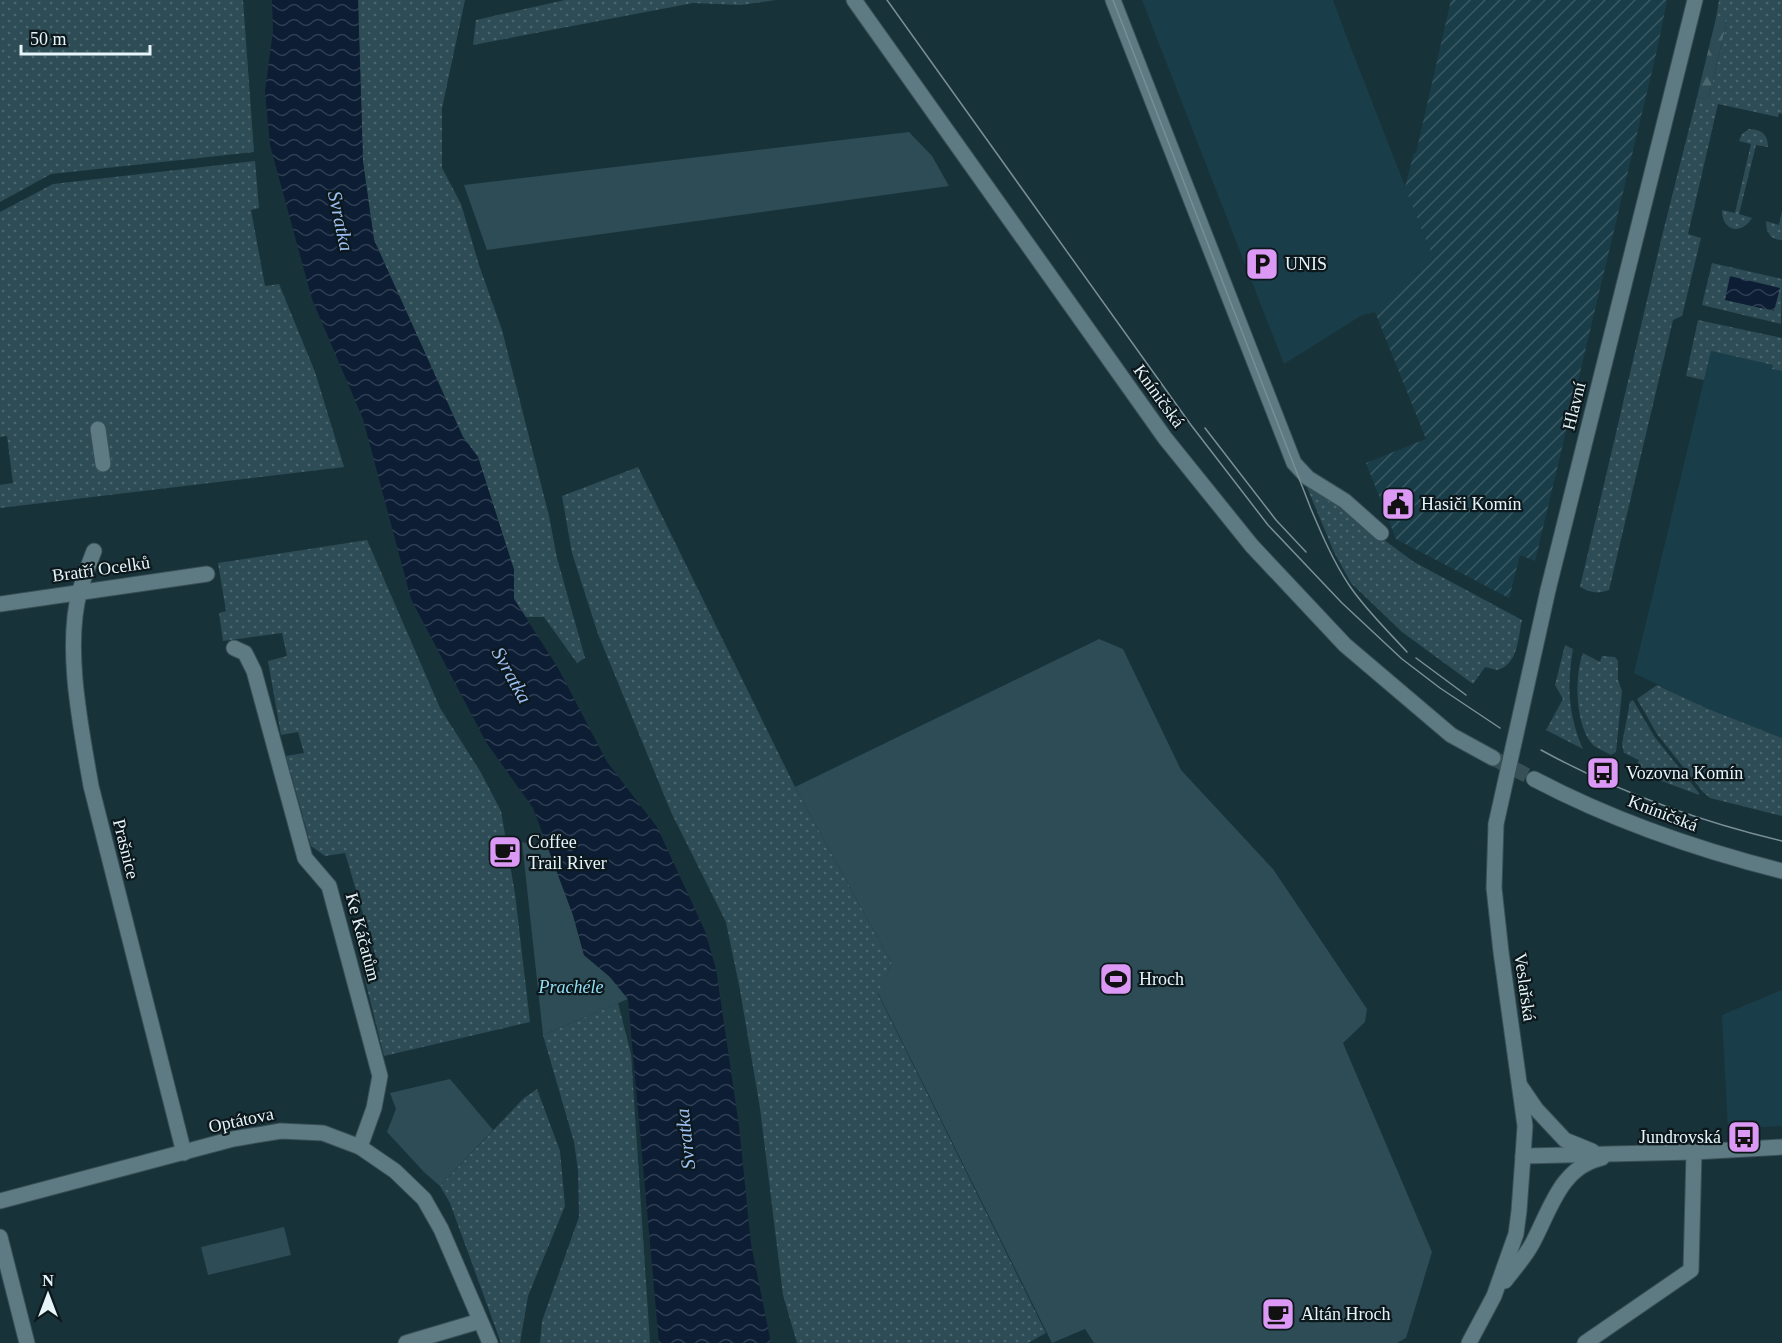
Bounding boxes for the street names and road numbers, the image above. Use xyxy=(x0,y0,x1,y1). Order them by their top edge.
street label: Kníničská xyxy=(1129,361,1189,431)
street label: Hlavní xyxy=(1558,380,1590,432)
street label: Bratří Ocelků xyxy=(51,552,151,586)
street label: Kníničská xyxy=(1625,791,1701,835)
street label: Prašnice xyxy=(109,817,143,881)
street label: Ke Káčatům xyxy=(342,891,384,983)
street label: Veslařská xyxy=(1510,951,1540,1023)
street label: Optátova xyxy=(207,1103,275,1137)

